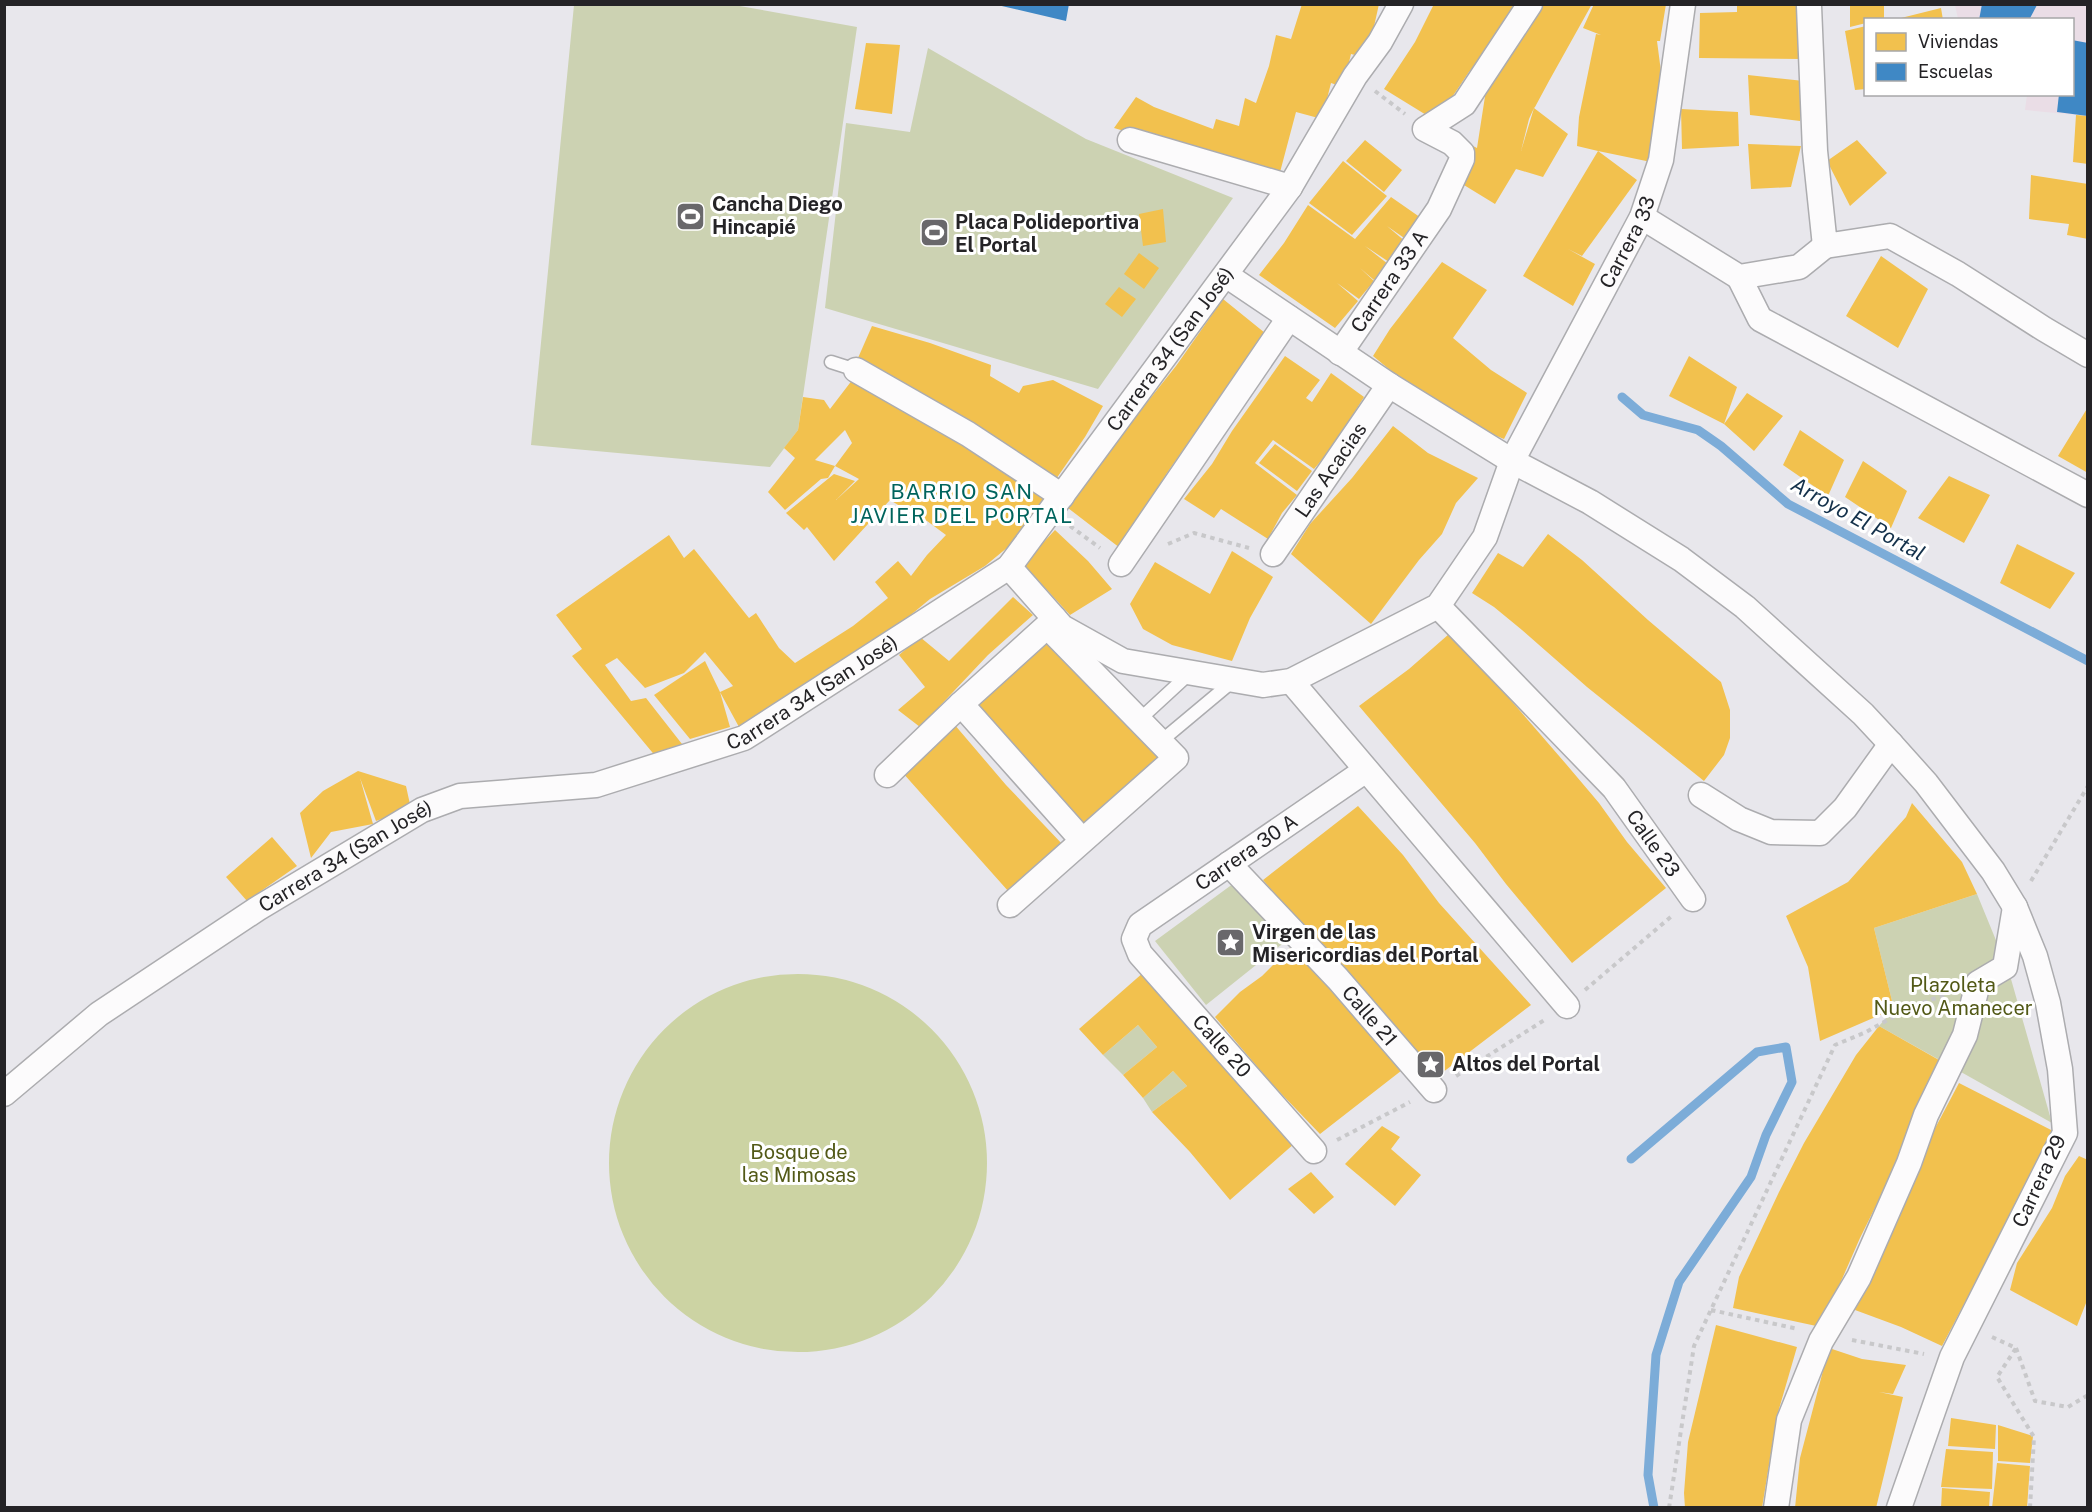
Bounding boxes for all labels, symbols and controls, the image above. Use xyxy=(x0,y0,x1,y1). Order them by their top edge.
legend xyxy=(1864,18,2074,96)
text: Viviendas xyxy=(1918,31,1998,52)
text: Escuelas xyxy=(1918,61,1993,82)
place label: Cancha Diego Hincapié xyxy=(712,192,843,239)
street label: Carrera 33 xyxy=(1594,193,1660,292)
sports icon: Cancha Diego Hincapié xyxy=(675,200,707,232)
place label: Placa Polideportiva El Portal xyxy=(955,210,1139,257)
sports icon: Placa Polideportiva El Portal xyxy=(918,217,950,249)
street label: Carrera 33 A xyxy=(1346,225,1433,337)
street label: Carrera 34 (San José) xyxy=(1102,262,1239,436)
street label: Las Acacias xyxy=(1290,418,1372,522)
water label: Arroyo El Portal xyxy=(1787,472,1929,566)
district label: BARRIO SAN JAVIER DEL PORTAL xyxy=(850,479,1074,528)
street label: Carrera 34 (San José) xyxy=(723,630,902,755)
street label: Carrera 34 (San José) xyxy=(254,795,435,917)
street label: Calle 23 xyxy=(1621,805,1685,881)
street label: Carrera 30 A xyxy=(1190,809,1302,896)
place label: Virgen de las Misericordias del Portal xyxy=(1252,920,1479,967)
place icon: Virgen de las Misericordias del Portal xyxy=(1215,927,1247,959)
park label: Plazoleta Nuevo Amanecer xyxy=(1873,973,2033,1020)
street label: Calle 21 xyxy=(1337,981,1402,1051)
street label: Calle 20 xyxy=(1188,1010,1256,1082)
place icon: Altos del Portal xyxy=(1415,1048,1447,1080)
place label: Altos del Portal xyxy=(1452,1052,1600,1076)
street label: Carrera 29 xyxy=(2007,1131,2071,1231)
park label: Bosque de las Mimosas xyxy=(742,1140,856,1187)

